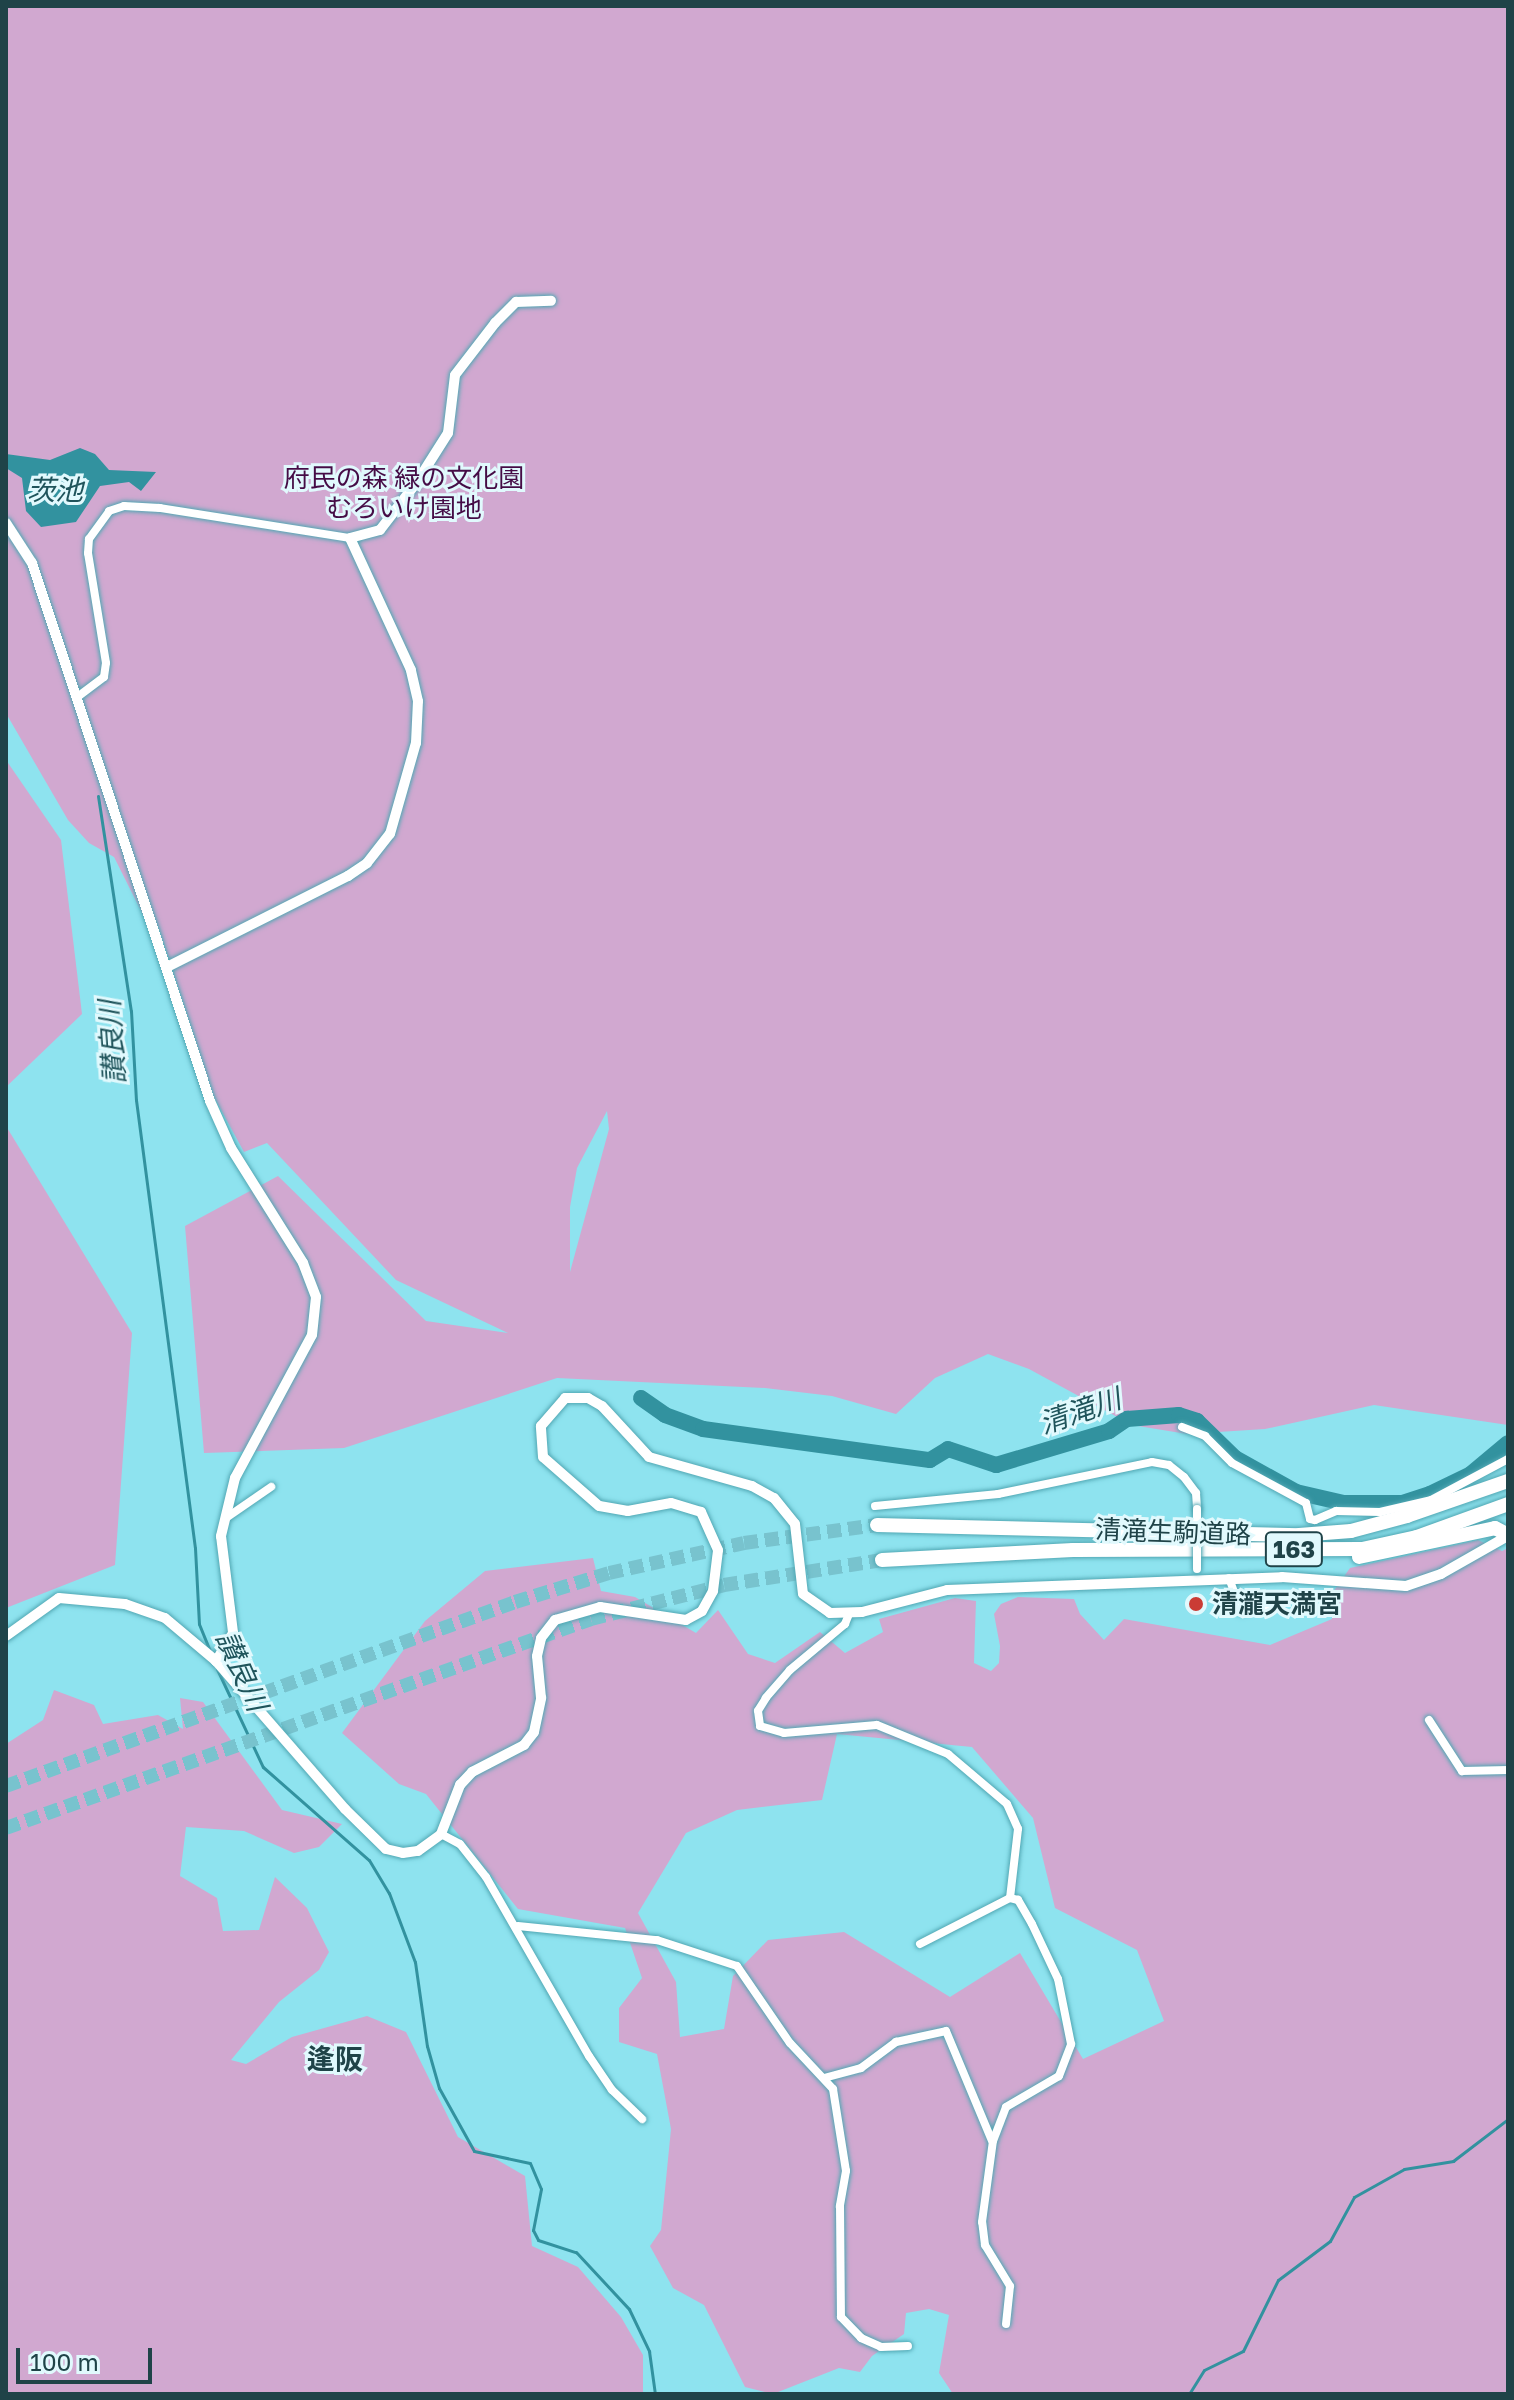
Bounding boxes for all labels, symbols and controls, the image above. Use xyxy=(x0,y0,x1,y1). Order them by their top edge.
park label: 府民の森 緑の文化園 むろいけ園地 xyxy=(284,462,524,524)
water label: 茨池 xyxy=(27,473,83,507)
water label: 讃良川 xyxy=(92,999,132,1085)
water label: 清滝川 xyxy=(1035,1381,1125,1441)
street label: 清滝生駒道路 xyxy=(1095,1514,1251,1550)
road number: 163 xyxy=(1264,1529,1324,1569)
place label: 清瀧天満宮 xyxy=(1212,1588,1342,1620)
marker: 清瀧天満宮 xyxy=(1187,1595,1205,1613)
water label: 讃良川 xyxy=(210,1626,274,1716)
district label: 逢阪 xyxy=(307,2042,363,2076)
scale bar xyxy=(20,2332,156,2382)
text: 100 m xyxy=(30,2347,99,2376)

